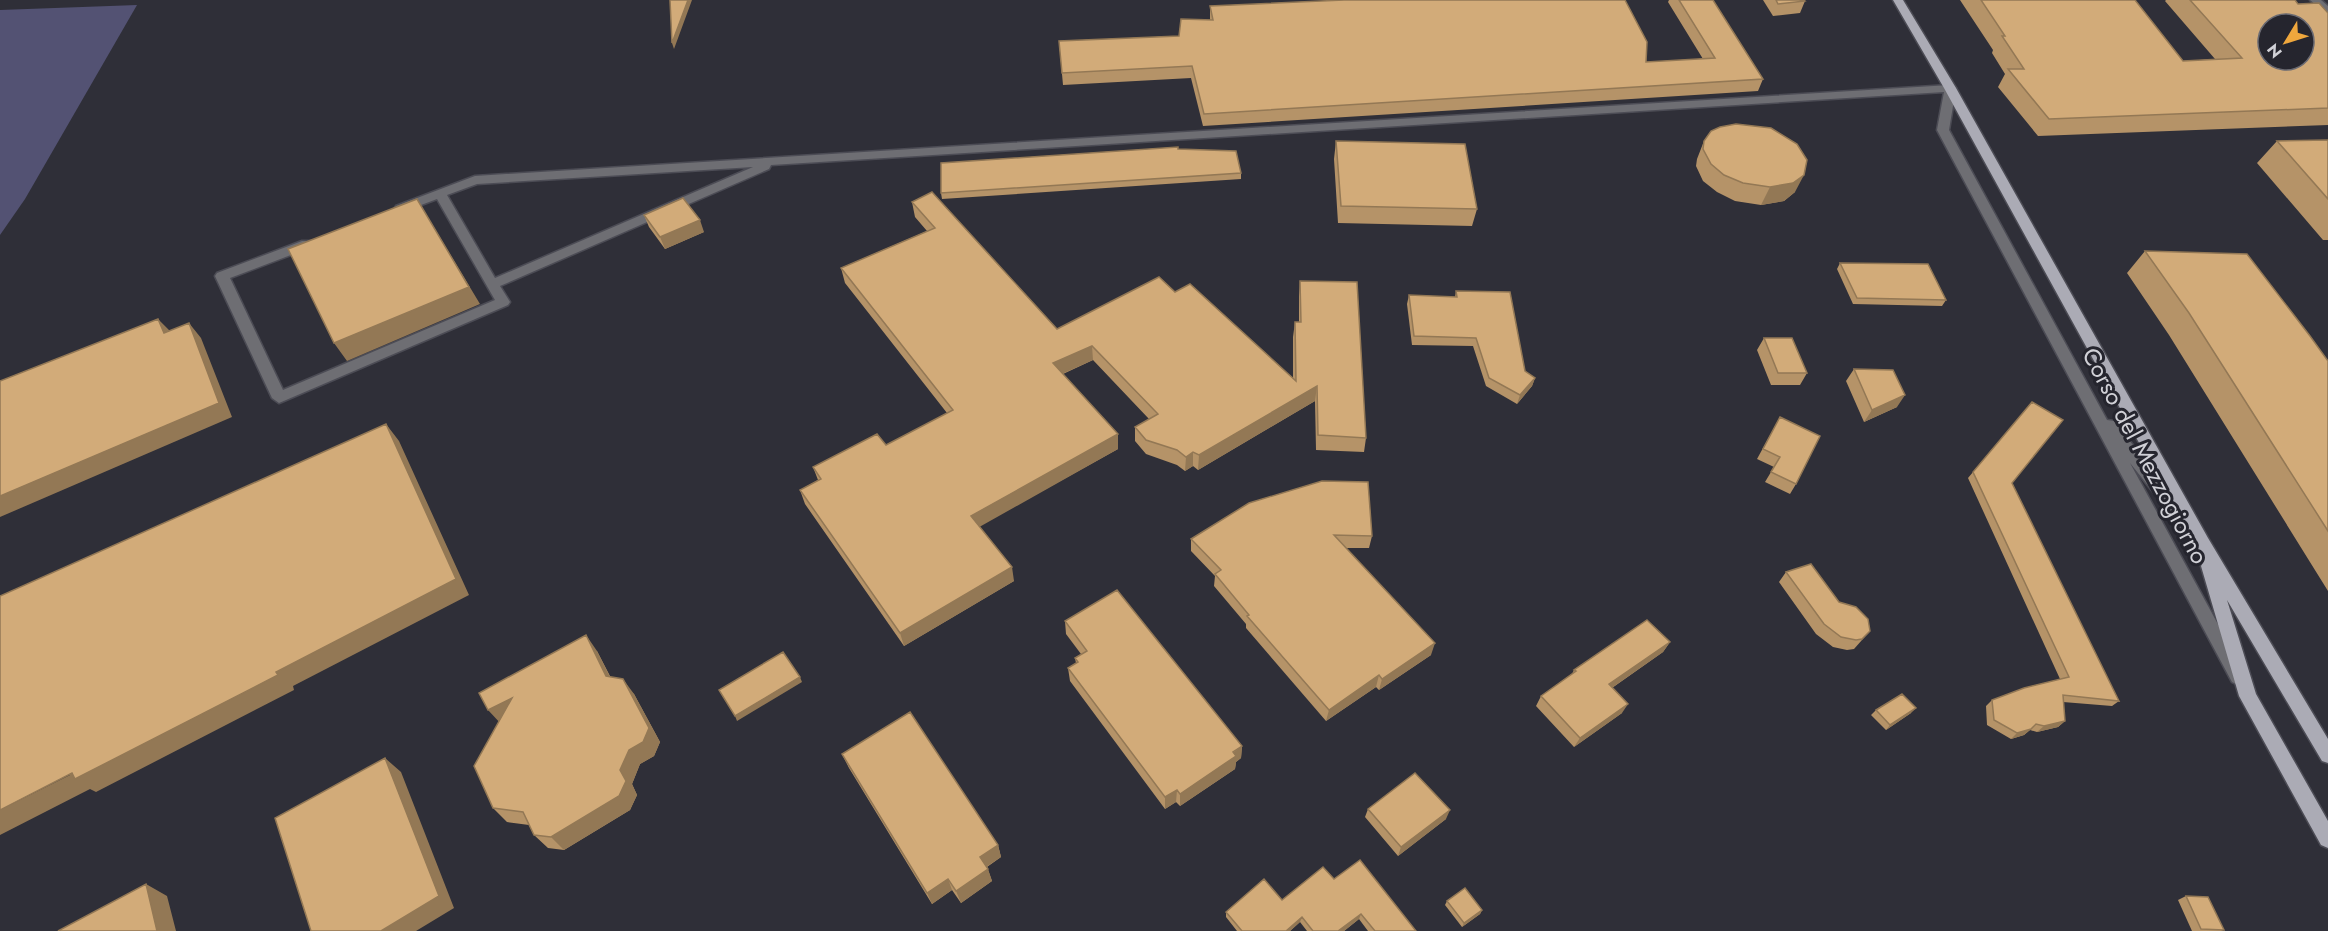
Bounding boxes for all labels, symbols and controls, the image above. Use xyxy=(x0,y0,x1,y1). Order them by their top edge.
north arrow xyxy=(2256,12,2316,72)
text: N xyxy=(2262,39,2288,63)
street label: Corso del Mezzogiorno xyxy=(2074,341,2217,570)

